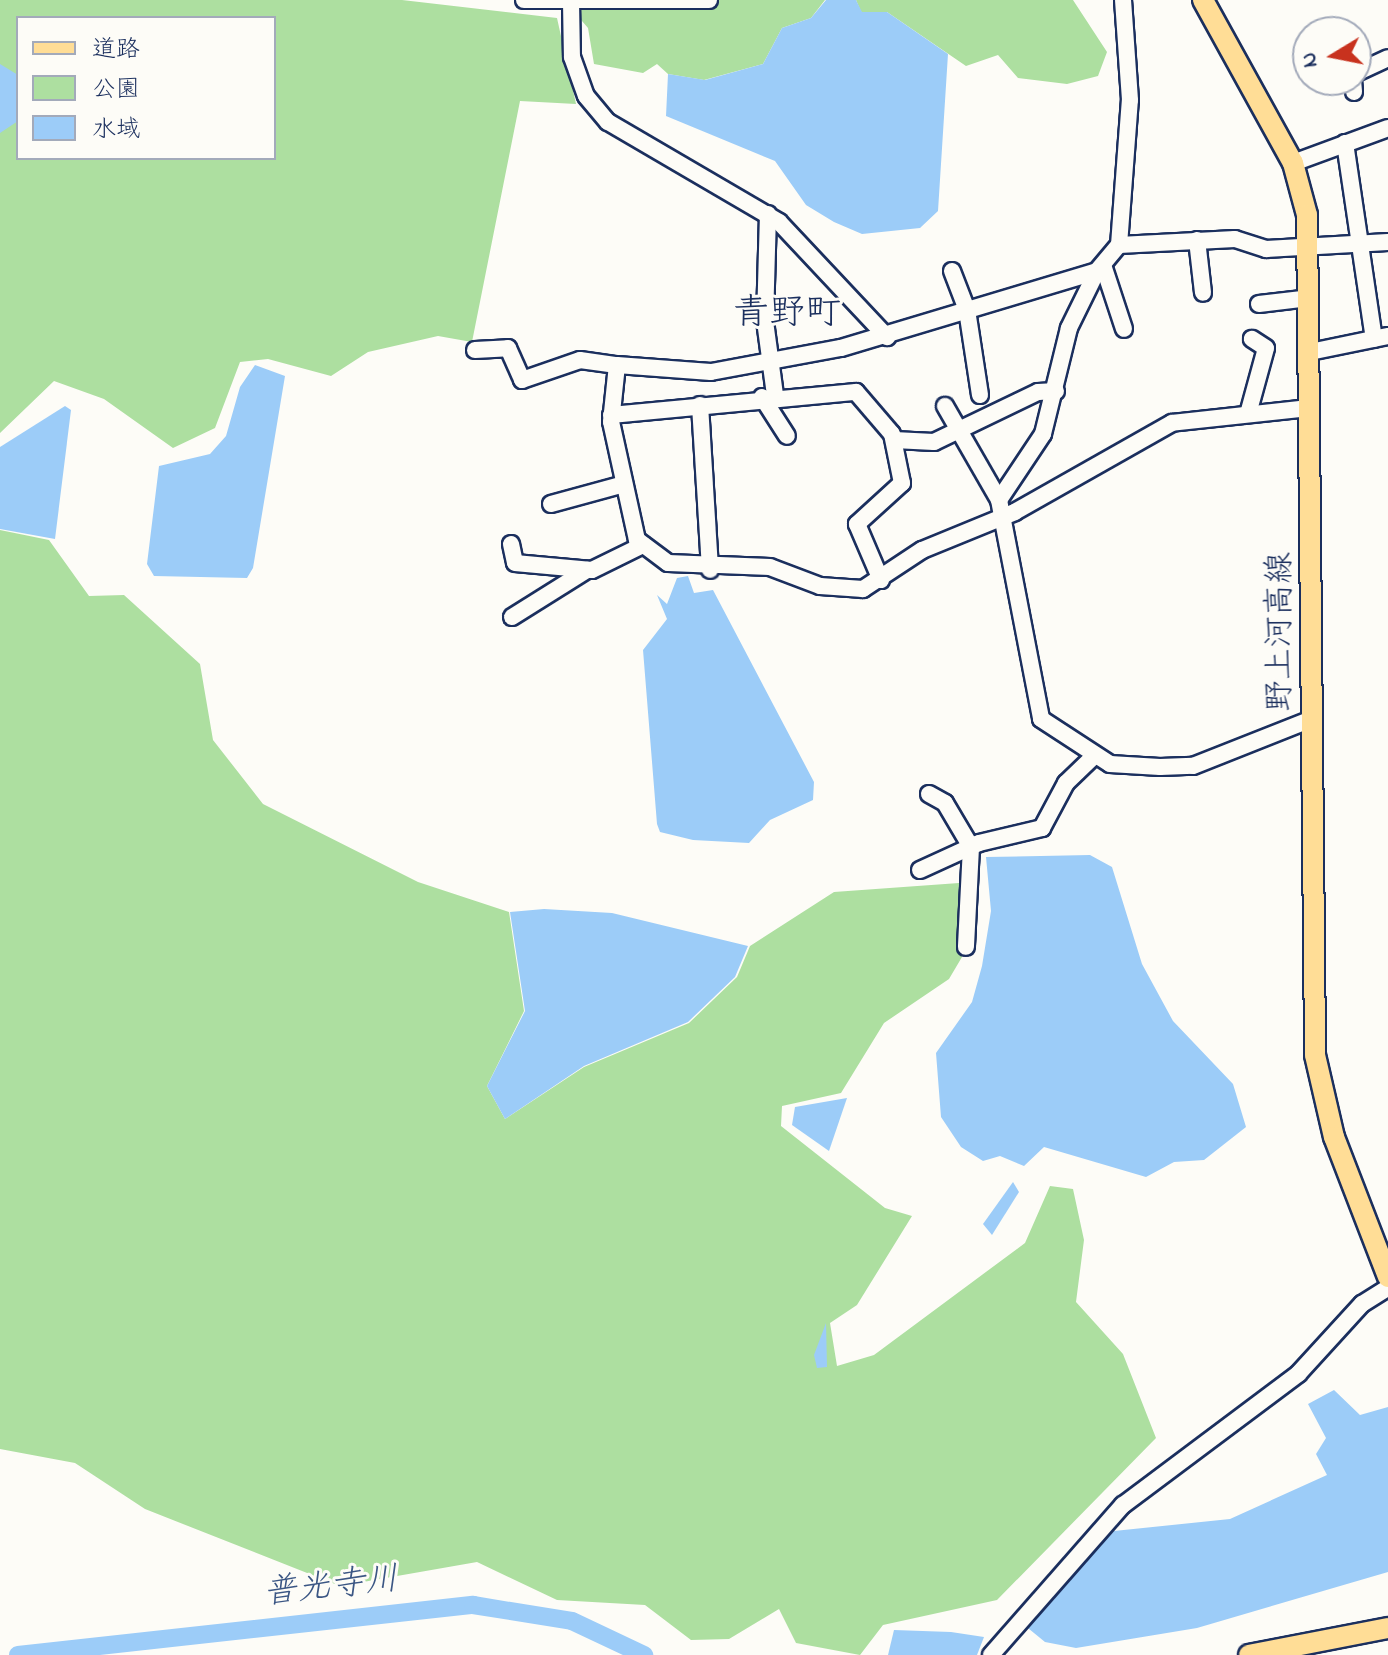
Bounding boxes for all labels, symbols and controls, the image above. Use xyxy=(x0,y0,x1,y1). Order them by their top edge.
legend xyxy=(16,16,276,160)
north arrow xyxy=(1292,16,1372,96)
text: 道路 xyxy=(92,33,140,68)
text: N xyxy=(1293,50,1327,70)
text: 公園 xyxy=(92,73,140,108)
text: 水域 xyxy=(92,113,140,148)
district label: 青野町 xyxy=(733,293,841,337)
street label: 野上河高線 xyxy=(1263,552,1301,712)
water label: 普光寺川 xyxy=(261,1561,401,1615)

